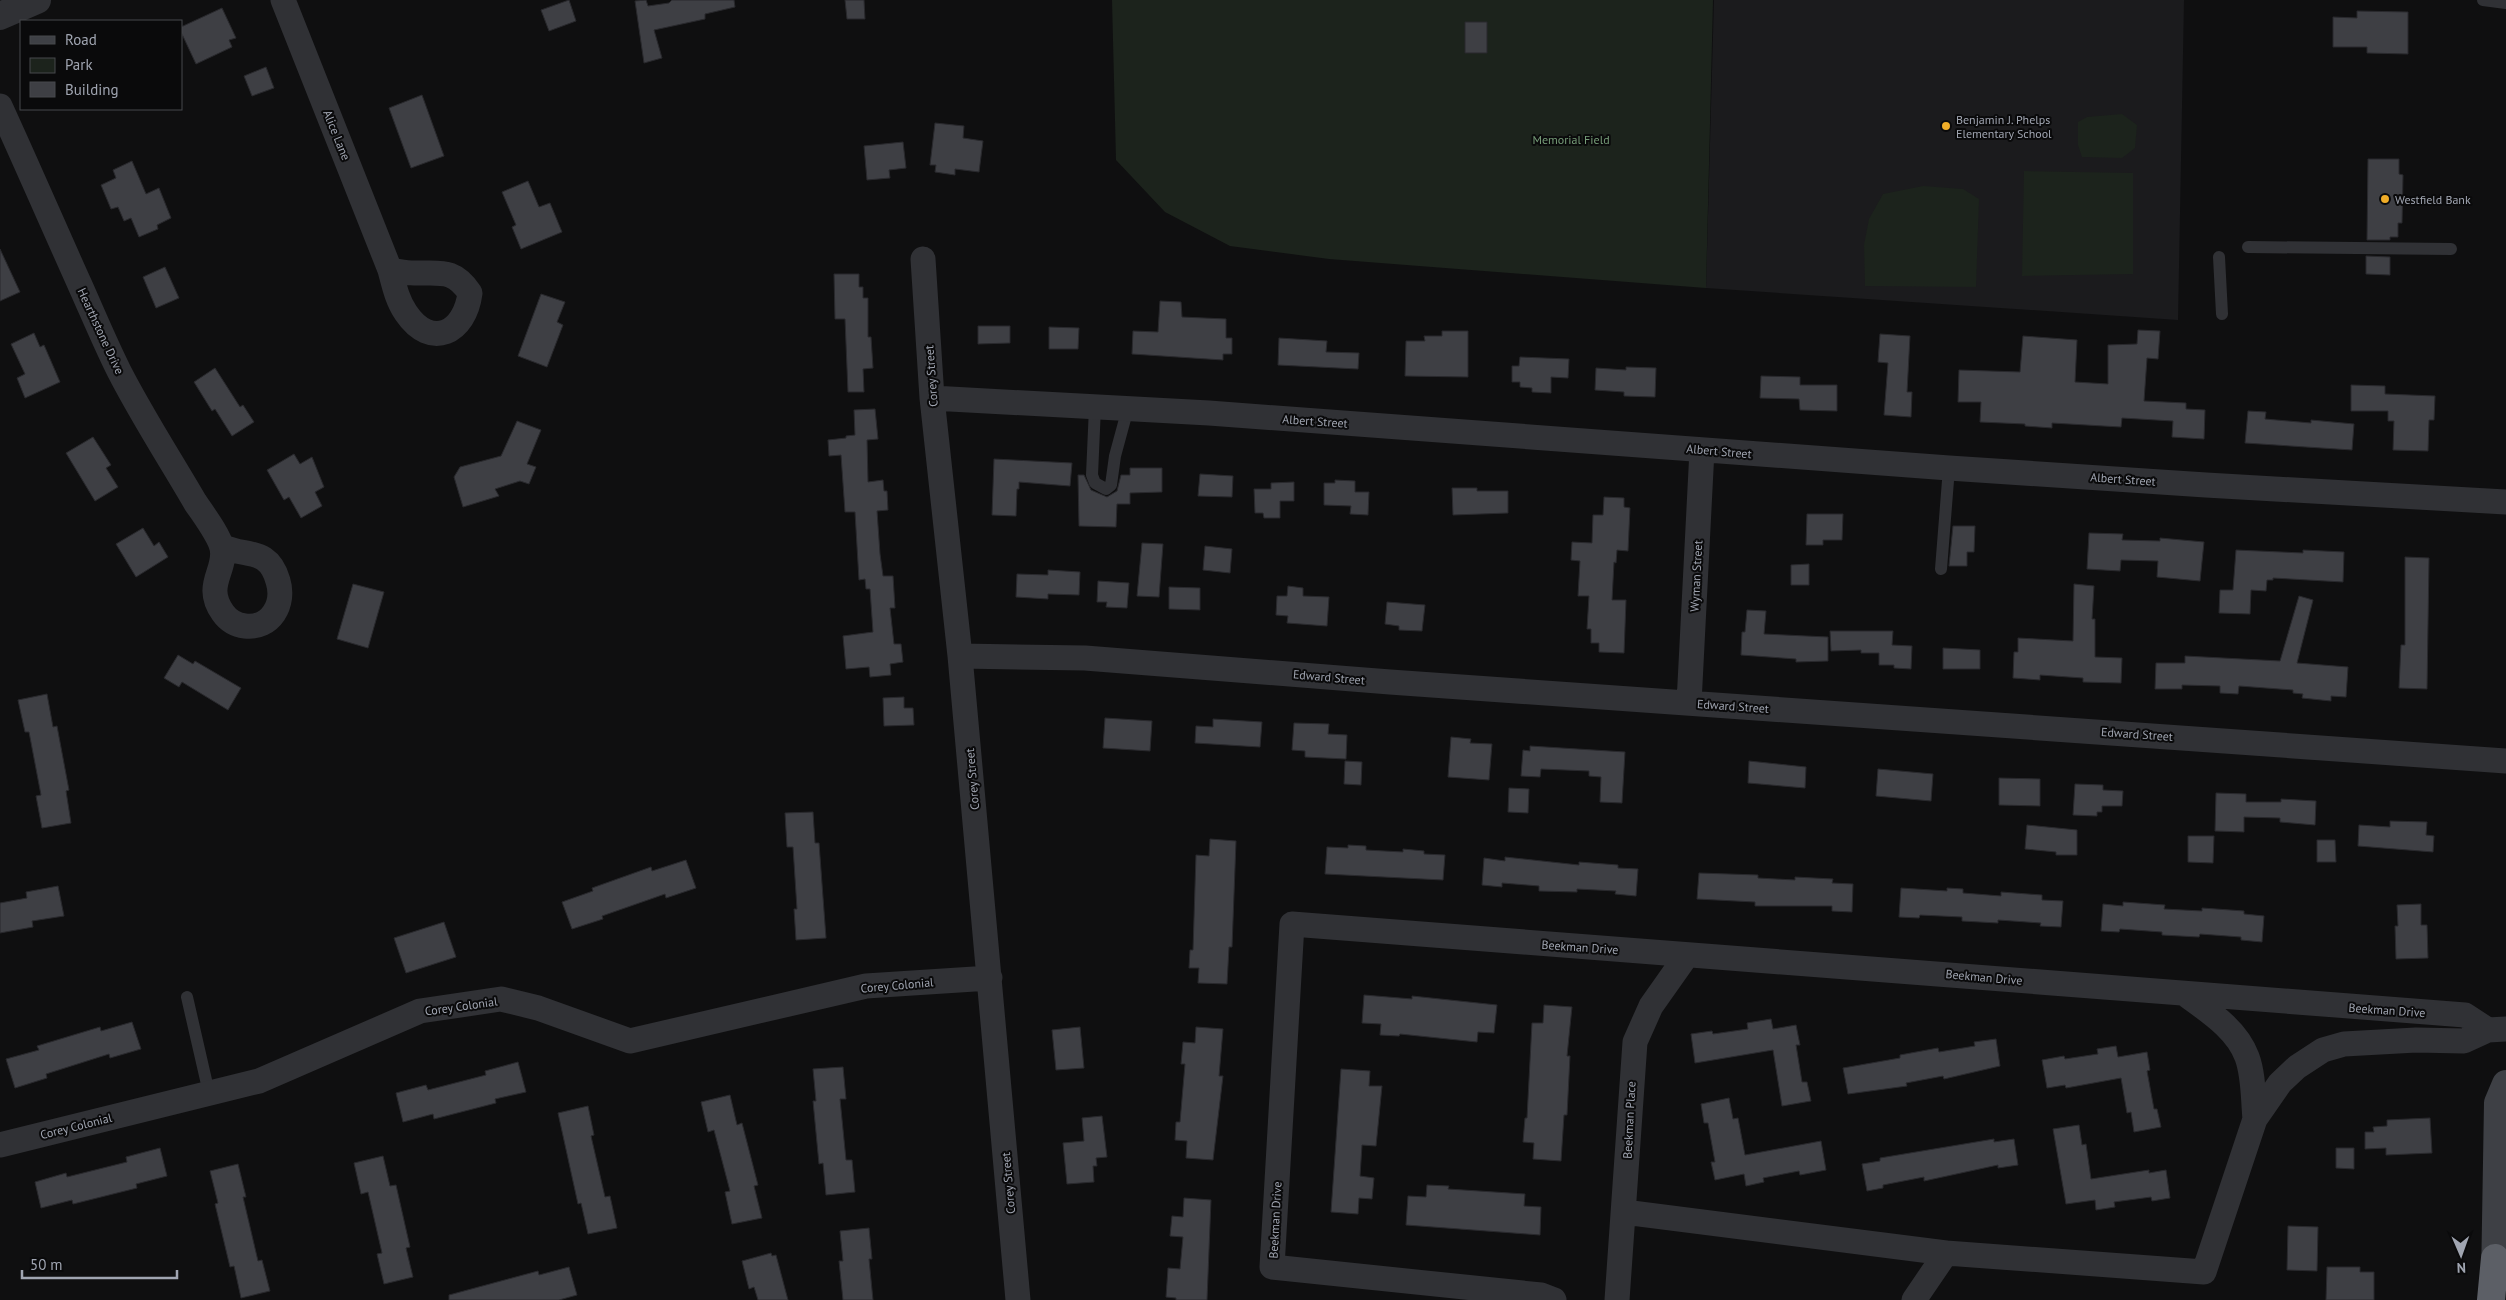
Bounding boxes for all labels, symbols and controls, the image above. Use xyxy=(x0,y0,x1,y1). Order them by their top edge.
legend xyxy=(20,20,182,110)
text: Road xyxy=(65,30,97,49)
text: Park xyxy=(65,55,93,74)
text: Building xyxy=(65,80,119,99)
street label: Alice Lane xyxy=(320,108,354,162)
place label: Benjamin J. Phelps Elementary School xyxy=(1956,112,2052,141)
marker: Benjamin J. Phelps Elementary School xyxy=(1940,120,1952,132)
park label: Memorial Field xyxy=(1532,132,1610,147)
place label: Westfield Bank xyxy=(2395,192,2471,207)
marker: Westfield Bank xyxy=(2379,193,2391,205)
street label: Hearthstone Drive xyxy=(74,286,128,376)
street label: Corey Street xyxy=(921,345,941,407)
street label: Albert Street xyxy=(1282,411,1348,431)
street label: Albert Street xyxy=(1686,441,1752,461)
street label: Albert Street xyxy=(2090,469,2156,489)
street label: Wyman Street xyxy=(1687,540,1705,612)
street label: Edward Street xyxy=(1292,666,1366,688)
street label: Edward Street xyxy=(1697,696,1769,716)
street label: Edward Street xyxy=(2101,724,2173,744)
street label: Corey Street xyxy=(962,748,982,810)
street label: Beekman Drive xyxy=(1541,937,1619,957)
street label: Beekman Drive xyxy=(1945,966,2023,988)
street label: Corey Colonial xyxy=(860,974,935,996)
street label: Corey Colonial xyxy=(424,993,499,1019)
street label: Beekman Drive xyxy=(2348,1000,2426,1020)
street label: Beekman Place xyxy=(1619,1081,1639,1159)
street label: Corey Colonial xyxy=(39,1110,114,1142)
street label: Corey Street xyxy=(998,1152,1018,1214)
street label: Beekman Drive xyxy=(1265,1181,1285,1259)
north arrow xyxy=(2436,1230,2486,1280)
scale bar xyxy=(22,1248,178,1280)
text: 50 m xyxy=(30,1255,63,1274)
text: N xyxy=(2457,1259,2466,1277)

